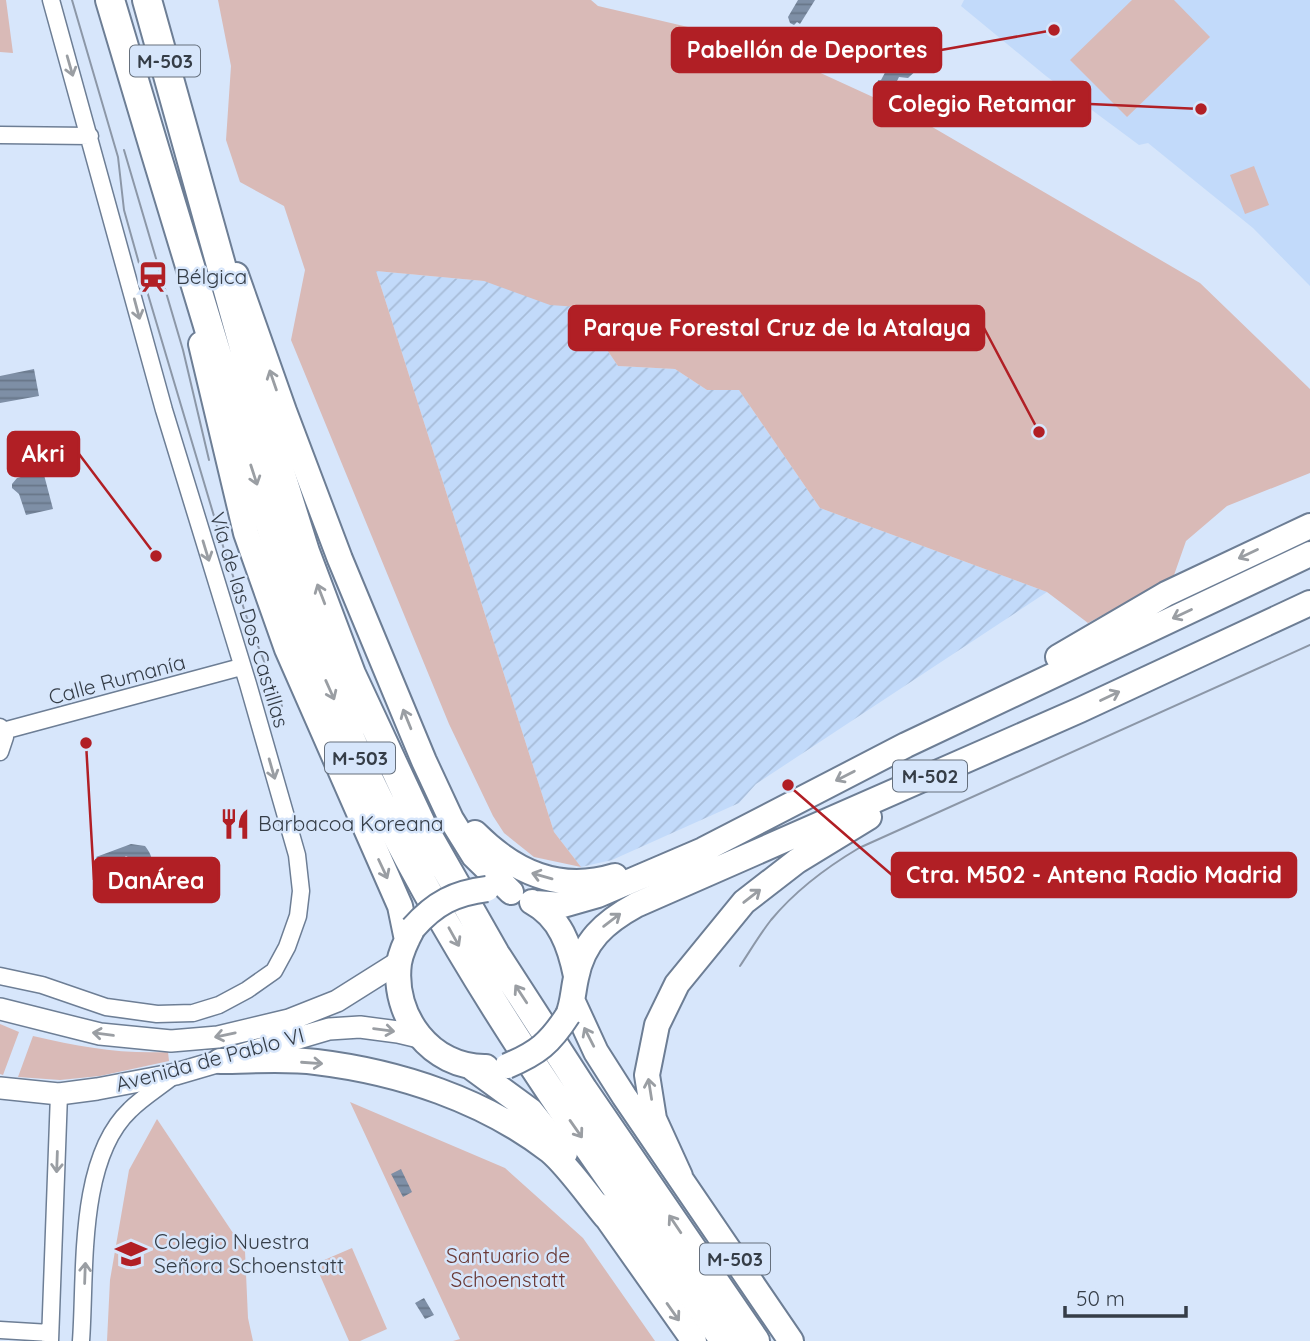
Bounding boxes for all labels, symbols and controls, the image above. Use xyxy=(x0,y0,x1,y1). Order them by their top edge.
callout: Pabellón de Deportes xyxy=(672,28,941,72)
text: Pabellón de Deportes xyxy=(687,35,927,64)
road number: M-503 xyxy=(130,45,200,76)
one-way arrow xyxy=(64,54,77,76)
callout: Colegio Retamar xyxy=(874,82,1090,126)
text: Colegio Retamar xyxy=(888,89,1076,118)
station icon: Bélgica xyxy=(136,260,170,294)
place label: Bélgica xyxy=(176,263,247,289)
one-way arrow xyxy=(131,297,144,319)
callout: Parque Forestal Cruz de la Atalaya xyxy=(569,306,984,350)
text: Parque Forestal Cruz de la Atalaya xyxy=(583,313,971,342)
one-way arrow xyxy=(266,370,278,392)
callout: Akri xyxy=(8,432,79,476)
text: Akri xyxy=(21,439,65,468)
one-way arrow xyxy=(249,464,262,486)
street label: Vía de las Dos Castillas xyxy=(205,509,295,731)
one-way arrow xyxy=(200,540,213,562)
one-way arrow xyxy=(1238,548,1259,562)
one-way arrow xyxy=(314,584,326,606)
one-way arrow xyxy=(1172,608,1193,621)
street label: Calle Rumanía xyxy=(45,648,188,710)
one-way arrow xyxy=(324,679,337,700)
one-way arrow xyxy=(1099,689,1120,702)
one-way arrow xyxy=(399,709,412,730)
road number: M-503 xyxy=(325,743,395,774)
one-way arrow xyxy=(266,757,279,779)
road number: M-502 xyxy=(893,761,967,792)
one-way arrow xyxy=(835,770,856,783)
restaurant icon: Barbacoa Koreana xyxy=(218,807,252,841)
place label: Barbacoa Koreana xyxy=(258,810,444,836)
callout: Ctra. M502 - Antena Radio Madrid xyxy=(892,853,1296,897)
callout: DanÁrea xyxy=(94,858,219,902)
one-way arrow xyxy=(377,858,390,879)
text: Ctra. M502 - Antena Radio Madrid xyxy=(906,860,1282,889)
text: DanÁrea xyxy=(108,866,204,895)
one-way arrow xyxy=(532,869,554,882)
one-way arrow xyxy=(743,888,761,903)
one-way arrow xyxy=(603,913,622,928)
one-way arrow xyxy=(447,926,461,947)
one-way arrow xyxy=(513,985,527,1005)
street label: Avenida de Pablo VI xyxy=(113,1021,307,1097)
one-way arrow xyxy=(372,1024,395,1037)
one-way arrow xyxy=(92,1027,115,1040)
one-way arrow xyxy=(581,1027,595,1048)
one-way arrow xyxy=(214,1028,237,1042)
one-way arrow xyxy=(300,1057,323,1070)
one-way arrow xyxy=(643,1078,656,1101)
one-way arrow xyxy=(569,1119,583,1138)
one-way arrow xyxy=(50,1150,63,1172)
one-way arrow xyxy=(667,1215,682,1234)
place label: Colegio Nuestra Señora Schoenstatt xyxy=(154,1228,344,1278)
school or university icon: Colegio Nuestra Señora Schoenstatt xyxy=(114,1237,148,1271)
park label: Santuario de Schoenstatt xyxy=(446,1242,570,1292)
road number: M-503 xyxy=(700,1244,770,1274)
one-way arrow xyxy=(78,1262,91,1285)
scale bar xyxy=(1065,1274,1186,1318)
text: 50 m xyxy=(1076,1285,1125,1311)
one-way arrow xyxy=(666,1302,680,1321)

